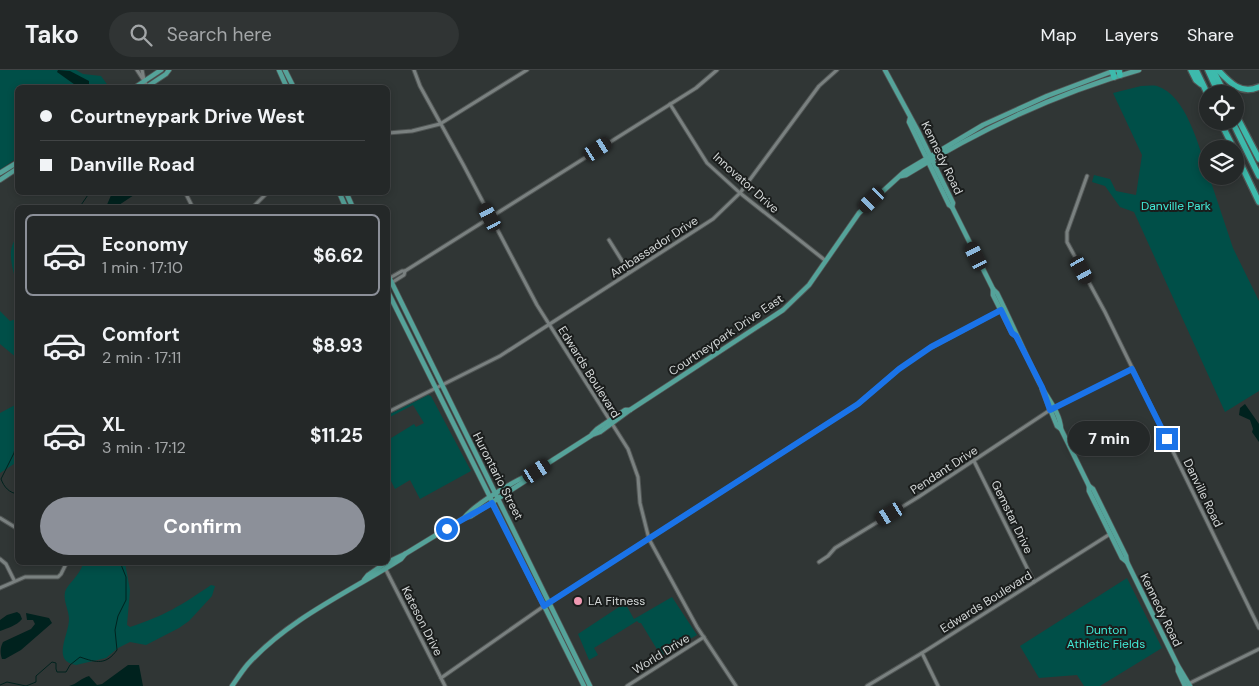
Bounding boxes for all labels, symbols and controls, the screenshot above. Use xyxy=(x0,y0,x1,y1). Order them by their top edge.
search box xyxy=(109,12,459,57)
text: Tako xyxy=(25,19,79,50)
icon: search xyxy=(127,21,155,49)
text: Search here xyxy=(167,22,272,47)
text: Map xyxy=(1041,23,1077,47)
text: Layers xyxy=(1105,23,1159,47)
text: Share xyxy=(1187,23,1234,47)
map controls xyxy=(1199,85,1244,185)
button: locate xyxy=(1199,85,1244,130)
text: Courtneypark Drive West xyxy=(70,104,305,129)
street label: Kennedy Road xyxy=(917,119,967,197)
car xyxy=(581,135,614,163)
button: layers xyxy=(1199,140,1244,185)
street label: Innovator Drive xyxy=(710,149,783,217)
text: Danville Road xyxy=(70,152,195,177)
car xyxy=(856,184,887,216)
park label: Danville Park xyxy=(1141,198,1211,214)
car xyxy=(476,200,503,234)
street label: Ambassador Drive xyxy=(607,212,701,281)
text: Economy xyxy=(102,232,189,257)
icon: car xyxy=(42,233,87,278)
car xyxy=(962,239,989,273)
text: $6.62 xyxy=(313,243,363,268)
car xyxy=(1068,253,1095,287)
text: 1 min · 17:10 xyxy=(102,257,183,278)
street label: Courtneypark Drive East xyxy=(666,290,787,379)
text: Comfort xyxy=(102,322,180,347)
icon: car xyxy=(42,323,87,368)
street label: Edwards Boulevard xyxy=(554,323,624,421)
text: $8.93 xyxy=(312,333,363,358)
text: 2 min · 17:11 xyxy=(102,347,181,368)
text: XL xyxy=(102,412,125,437)
icon: car xyxy=(42,413,87,458)
callout: 7 min xyxy=(1067,422,1150,456)
text: $11.25 xyxy=(310,423,363,448)
text: 7 min xyxy=(1088,428,1130,449)
route end xyxy=(1156,428,1178,450)
street label: Hurontario Street xyxy=(469,430,527,523)
text: 3 min · 17:12 xyxy=(102,437,186,458)
street label: Pendant Drive xyxy=(907,442,981,498)
street label: Danville Road xyxy=(1180,456,1226,530)
car xyxy=(520,457,553,485)
street label: Gemstar Drive xyxy=(987,478,1037,556)
button: Confirm xyxy=(40,497,365,555)
car xyxy=(873,500,906,528)
route start xyxy=(436,518,458,540)
street label: Edwards Boulevard xyxy=(937,567,1035,637)
street label: Kennedy Road xyxy=(1136,571,1186,649)
street label: Kateson Drive xyxy=(398,583,446,659)
place label: LA Fitness xyxy=(588,593,645,609)
marker: LA Fitness xyxy=(572,595,584,607)
park label: Dunton Athletic Fields xyxy=(1067,622,1145,652)
street label: World Drive xyxy=(629,630,693,678)

